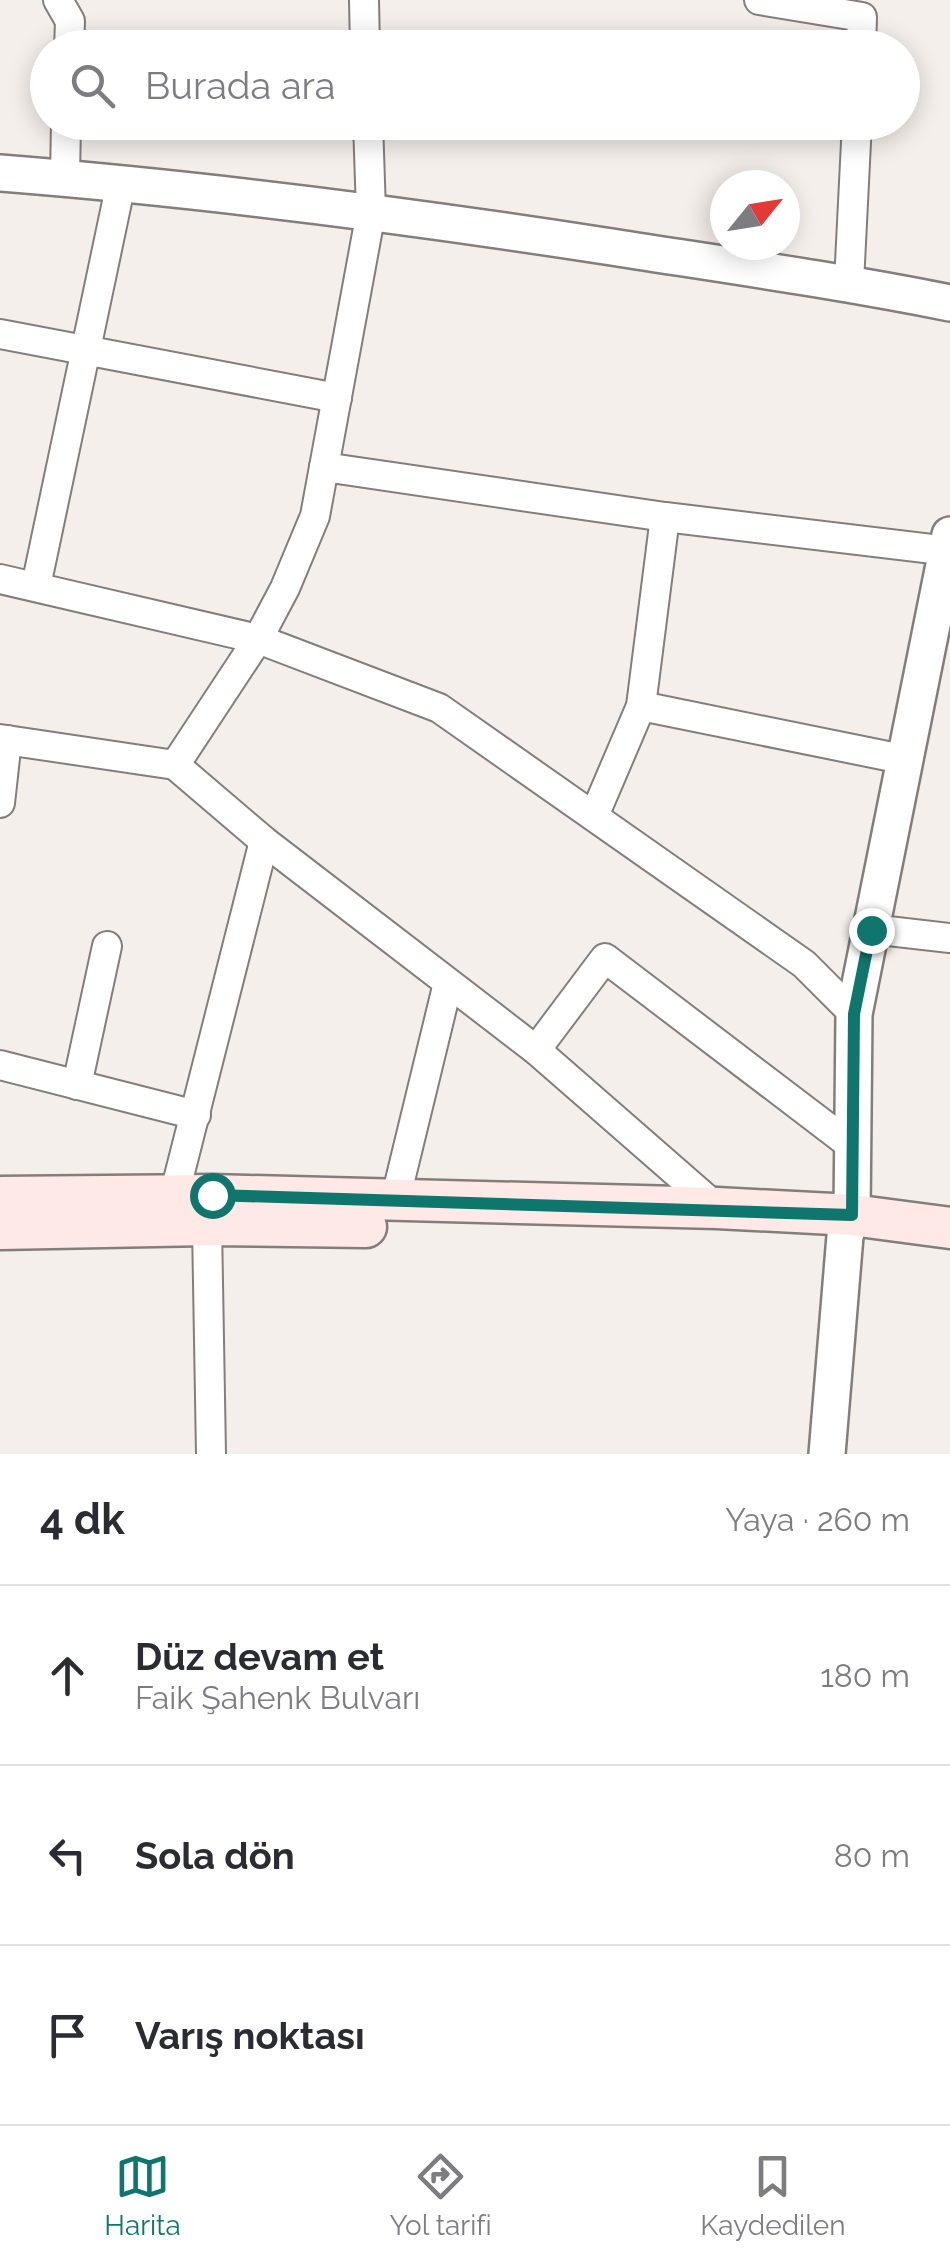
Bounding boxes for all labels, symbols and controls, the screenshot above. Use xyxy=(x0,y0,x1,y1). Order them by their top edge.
search box xyxy=(30,30,920,140)
icon: search xyxy=(65,58,120,113)
text: Burada ara xyxy=(145,63,336,108)
north arrow xyxy=(710,170,800,260)
route end xyxy=(849,908,895,954)
route start xyxy=(190,1173,236,1219)
text: 4 dk xyxy=(40,1495,125,1544)
text: Yaya · 260 m xyxy=(725,1501,910,1538)
text: Düz devam et xyxy=(135,1634,384,1679)
icon: ahead xyxy=(40,1648,95,1703)
text: 180 m xyxy=(820,1657,910,1694)
text: Faik Şahenk Bulvarı xyxy=(135,1679,420,1716)
icon: left xyxy=(40,1828,95,1883)
text: Sola dön xyxy=(135,1833,295,1878)
text: 80 m xyxy=(834,1837,910,1874)
icon: arrive xyxy=(40,2008,95,2063)
text: Varış noktası xyxy=(135,2013,365,2058)
tab: Harita xyxy=(104,2149,181,2242)
tab: Yol tarifi xyxy=(389,2149,492,2242)
tab: Kaydedilen xyxy=(700,2149,846,2242)

